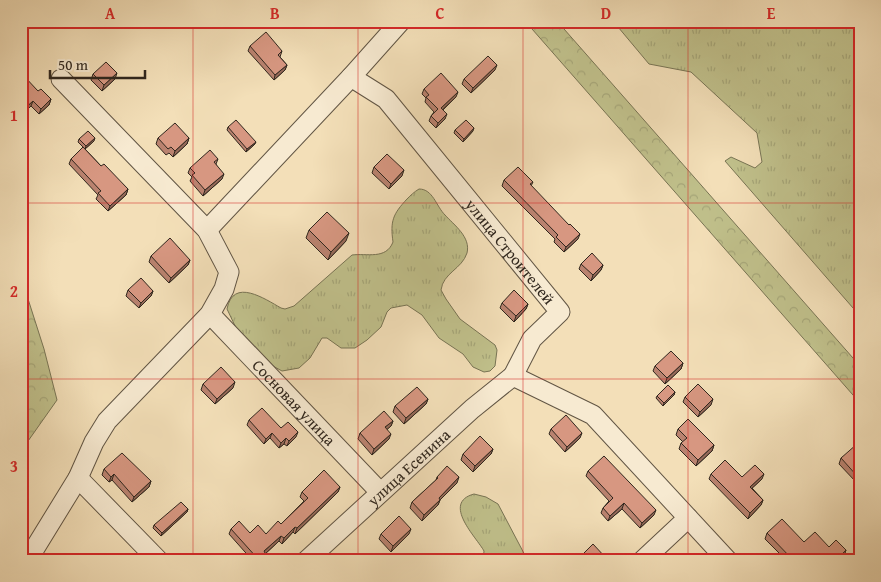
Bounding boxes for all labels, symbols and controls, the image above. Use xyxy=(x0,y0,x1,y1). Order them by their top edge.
text: A xyxy=(105,1,116,25)
text: B xyxy=(270,1,280,25)
text: C xyxy=(435,1,445,25)
text: D xyxy=(601,1,611,25)
text: E xyxy=(767,1,776,25)
scale bar xyxy=(50,48,145,80)
text: 50 m xyxy=(58,54,89,75)
text: 1 xyxy=(10,103,18,127)
street label: улица Строителей xyxy=(459,192,561,310)
text: 2 xyxy=(10,279,18,303)
street label: Сосновая улица xyxy=(247,354,342,451)
street label: улица Есенина xyxy=(361,423,456,512)
text: 3 xyxy=(10,454,18,478)

